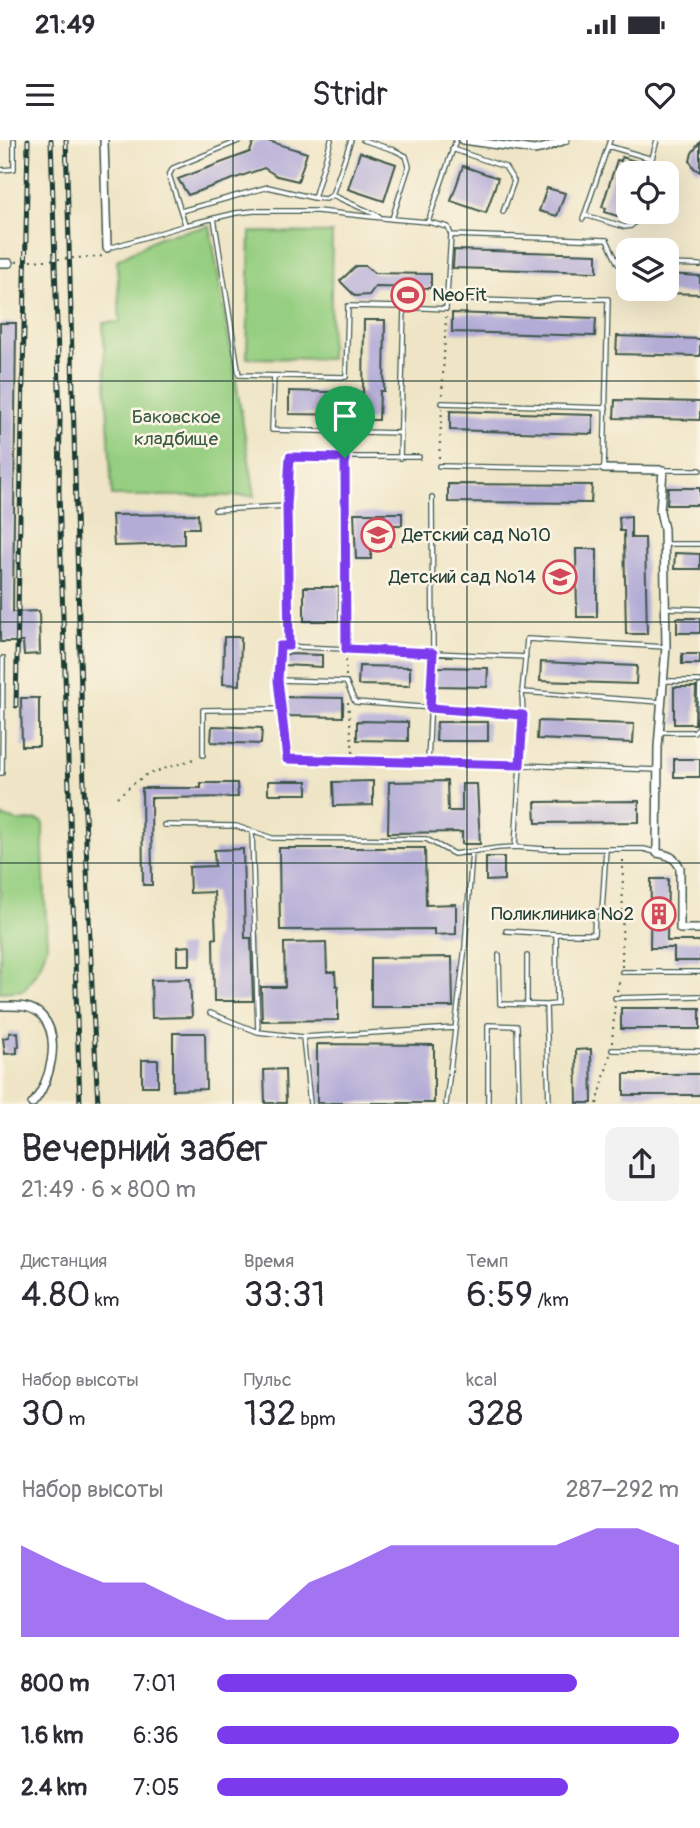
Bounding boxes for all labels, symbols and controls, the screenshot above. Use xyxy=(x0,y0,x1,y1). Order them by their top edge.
text: 21:49 xyxy=(35,9,95,41)
text: Stridr xyxy=(312,75,388,115)
icon: menu xyxy=(21,76,59,114)
icon: heart xyxy=(641,76,679,114)
map controls xyxy=(616,161,679,301)
button: locate xyxy=(616,161,679,224)
button: layers xyxy=(616,238,679,301)
sports icon: NeoFit xyxy=(389,276,427,314)
place label: NeoFit xyxy=(432,283,487,307)
pin xyxy=(315,386,375,458)
icon: arrive xyxy=(326,397,364,435)
park label: Баковское кладбище xyxy=(132,405,221,451)
school or university icon: Детский сад №10 xyxy=(359,516,397,554)
place label: Детский сад №10 xyxy=(401,523,551,547)
school or university icon: Детский сад №14 xyxy=(541,558,579,596)
place label: Детский сад №14 xyxy=(388,565,536,589)
building icon: Поликлиника №2 xyxy=(640,895,678,933)
place label: Поликлиника №2 xyxy=(491,902,634,926)
text: Вечерний забег xyxy=(21,1125,268,1173)
button: share xyxy=(605,1127,679,1201)
text: 21:49 · 6 × 800 m xyxy=(21,1175,196,1204)
text: Дистанция xyxy=(21,1249,107,1273)
text: Время xyxy=(244,1249,294,1273)
text: Темп xyxy=(466,1249,508,1273)
text: 4.80 xyxy=(21,1273,91,1317)
text: 33:31 xyxy=(244,1273,325,1317)
text: 6:59 xyxy=(466,1273,533,1317)
text: km xyxy=(91,1288,119,1312)
text: /km xyxy=(533,1288,569,1312)
text: Набор высоты xyxy=(21,1368,139,1392)
text: Пульс xyxy=(244,1368,292,1392)
text: kcal xyxy=(466,1368,497,1392)
text: 30 xyxy=(21,1392,64,1436)
text: 132 xyxy=(244,1392,296,1436)
text: 328 xyxy=(466,1392,523,1436)
text: m xyxy=(64,1407,85,1431)
text: bpm xyxy=(296,1407,336,1431)
text: Набор высоты xyxy=(21,1475,163,1504)
text: 287–292 m xyxy=(566,1475,679,1504)
text: 800 m xyxy=(21,1669,89,1698)
text: 7:01 xyxy=(133,1669,176,1698)
text: 1.6 km xyxy=(21,1721,83,1750)
text: 6:36 xyxy=(133,1721,179,1750)
text: 2.4 km xyxy=(21,1773,87,1802)
text: 7:05 xyxy=(133,1773,179,1802)

